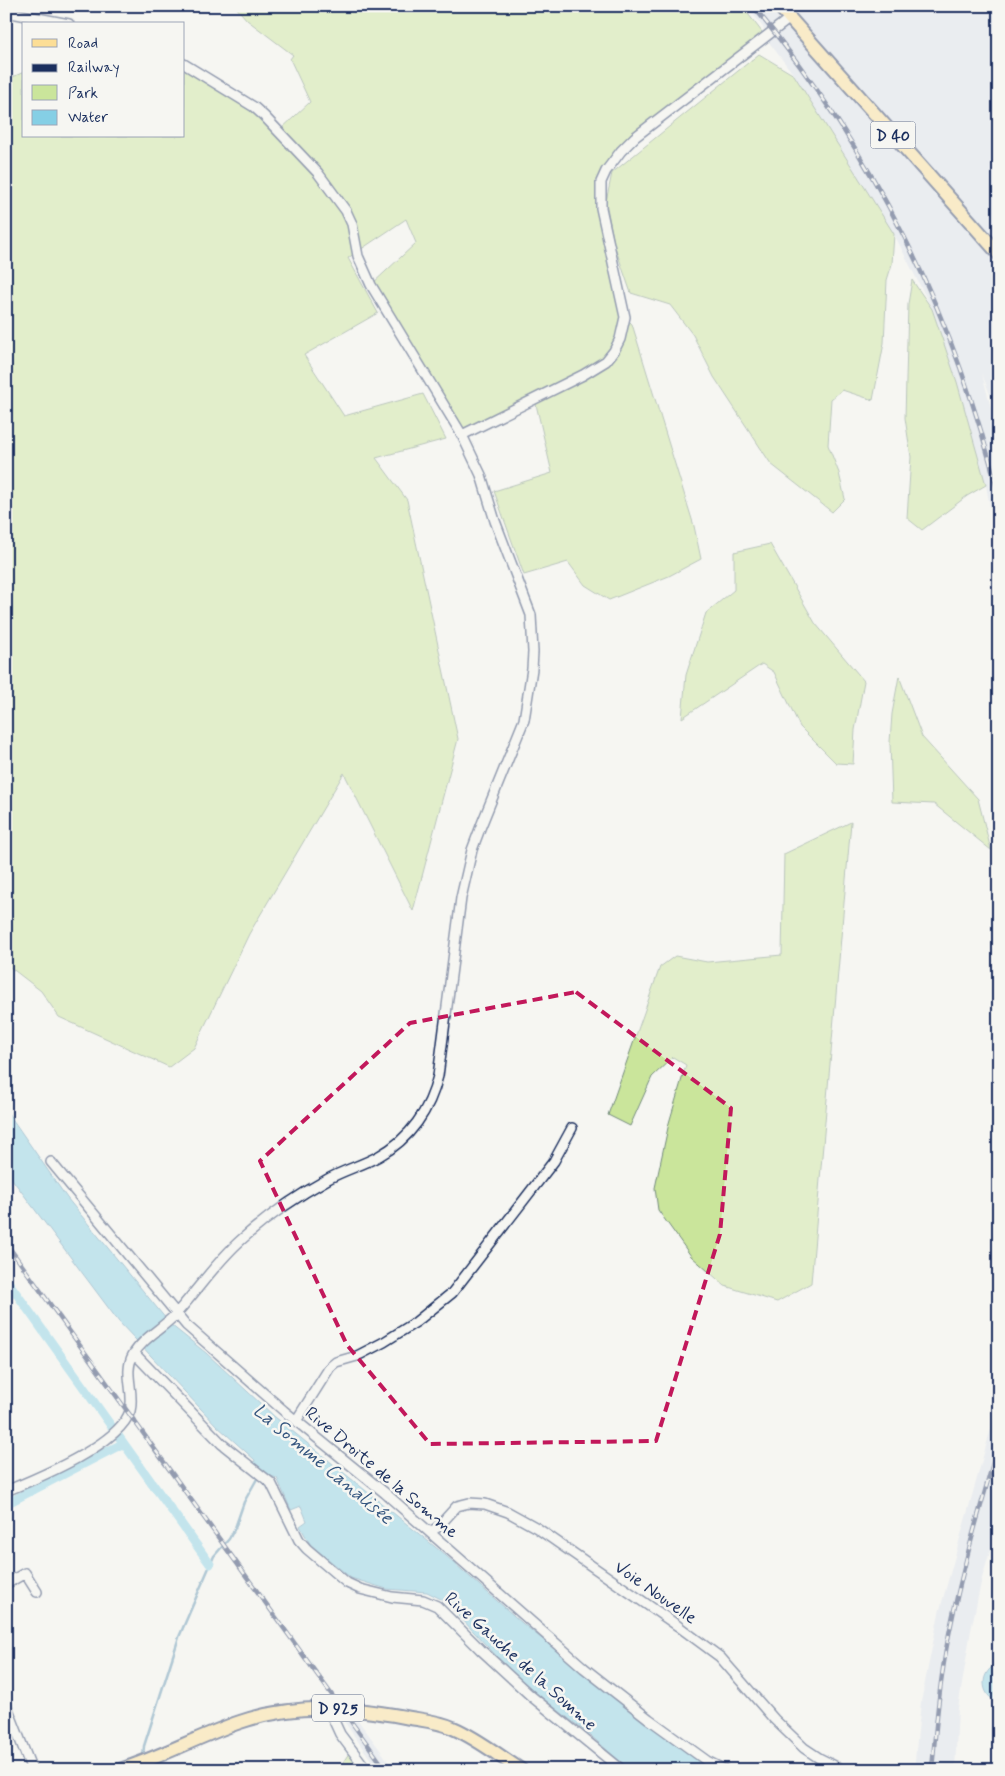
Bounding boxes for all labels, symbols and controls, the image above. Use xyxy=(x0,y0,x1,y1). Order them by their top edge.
legend xyxy=(22,22,185,138)
text: Road xyxy=(68,34,98,54)
text: Railway xyxy=(68,58,120,78)
text: Park xyxy=(68,84,98,104)
text: Water xyxy=(68,108,108,128)
road number: D 40 xyxy=(870,122,916,148)
water label: La Somme Canalisée xyxy=(248,1398,399,1531)
street label: Rive Droite de la Somme xyxy=(299,1401,463,1544)
street label: Voie Nouvelle xyxy=(609,1556,702,1630)
street label: Rive Gauche de la Somme xyxy=(439,1587,602,1737)
road number: D 925 xyxy=(312,1695,364,1722)

